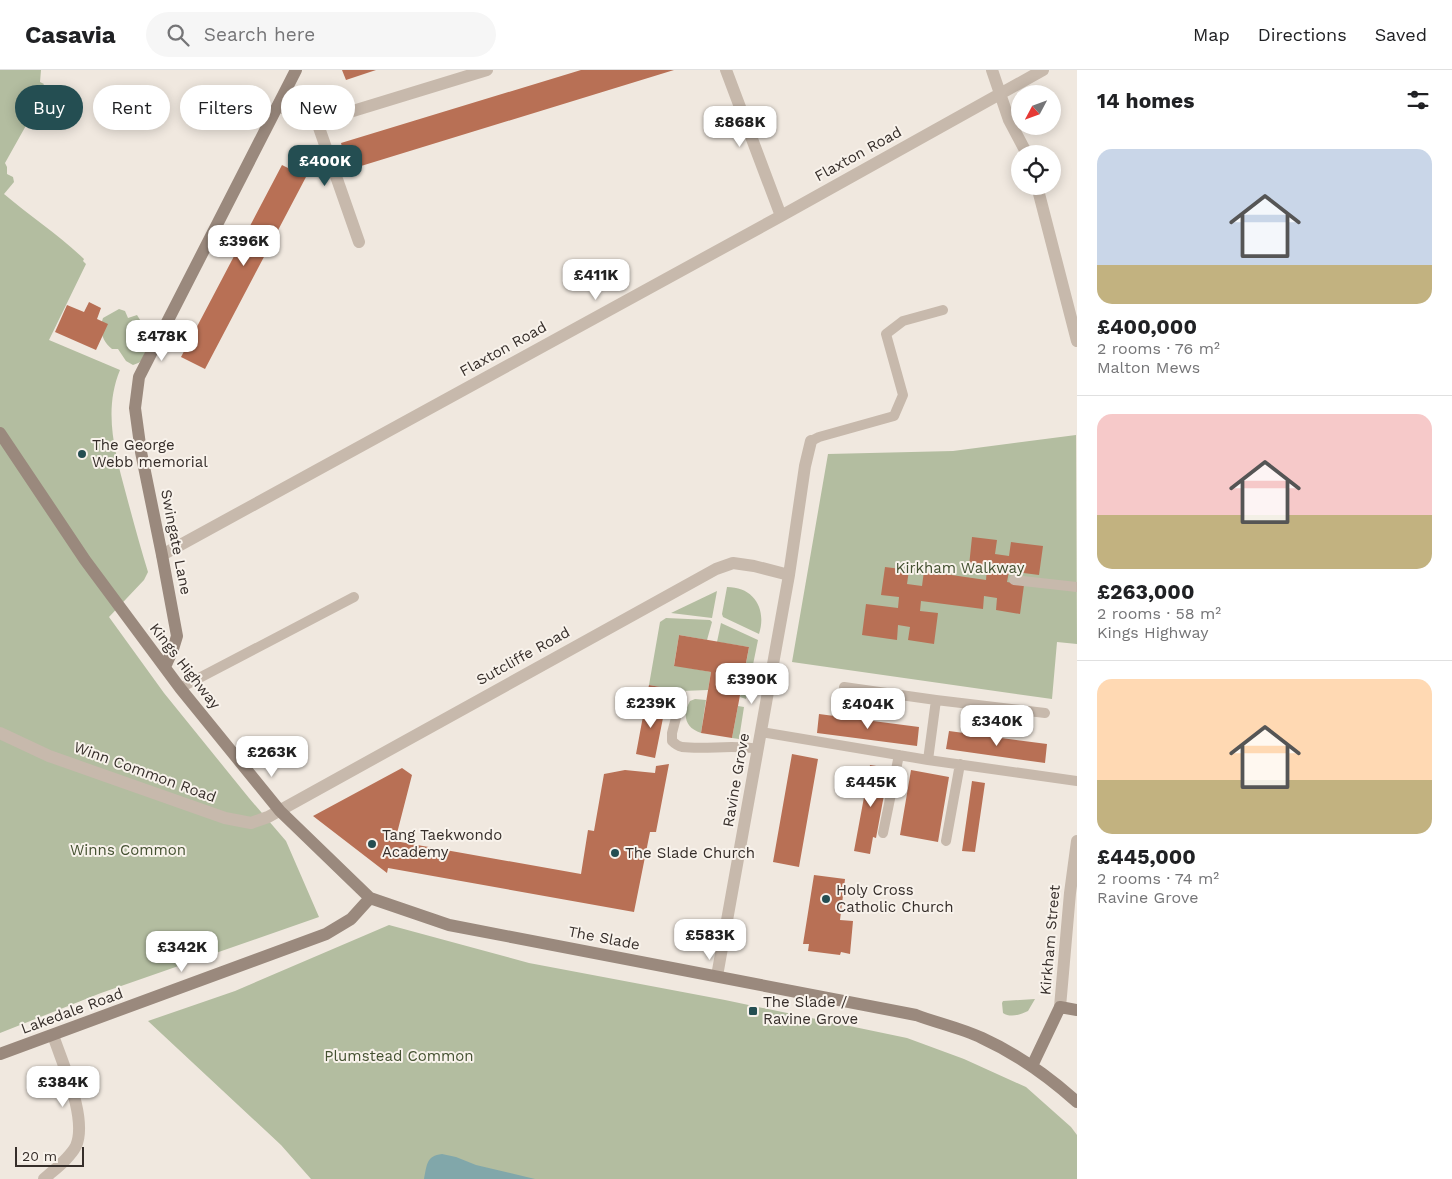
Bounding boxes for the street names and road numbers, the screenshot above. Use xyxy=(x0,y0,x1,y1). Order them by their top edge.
street label: Flaxton Road xyxy=(811,123,905,185)
street label: Flaxton Road xyxy=(456,318,550,380)
street label: Swingate Lane xyxy=(157,488,195,596)
street label: Kings Highway xyxy=(146,619,224,713)
street label: Sutcliffe Road xyxy=(473,623,573,689)
street label: Ravine Grove xyxy=(719,732,753,828)
street label: Winn Common Road xyxy=(71,738,219,806)
street label: Kirkham Street xyxy=(1036,883,1064,996)
street label: The Slade xyxy=(567,922,641,954)
street label: Lakedale Road xyxy=(19,984,125,1038)

